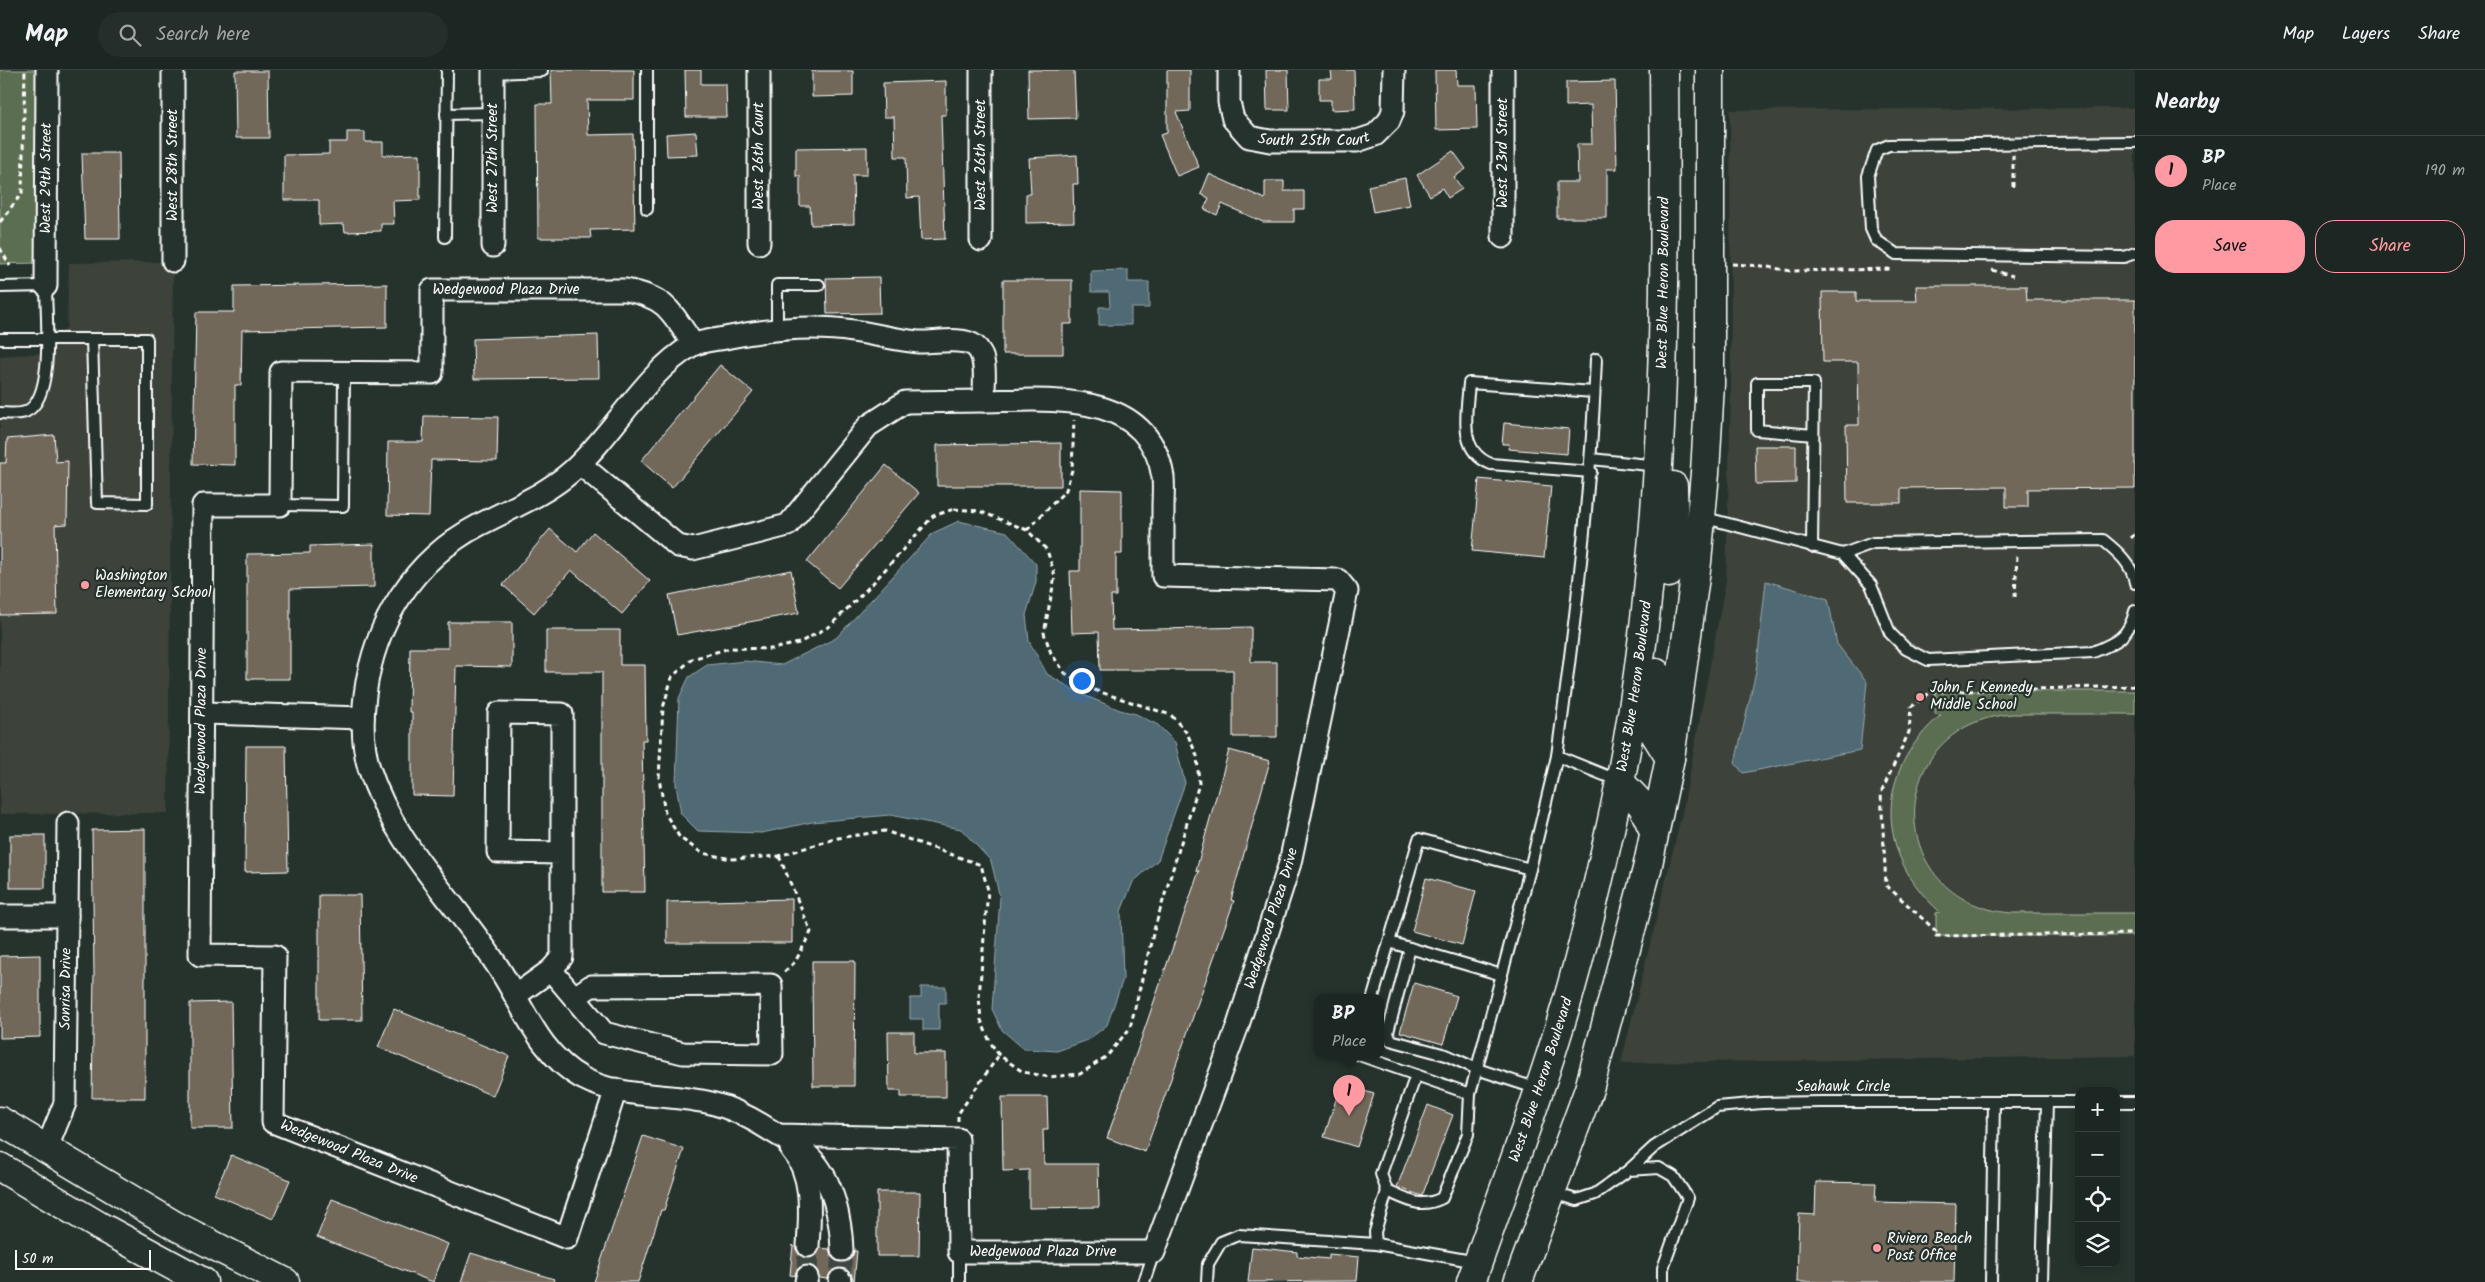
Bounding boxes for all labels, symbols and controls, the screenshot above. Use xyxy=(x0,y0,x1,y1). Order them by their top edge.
search box xyxy=(98,12,448,57)
text: Map xyxy=(25,15,68,54)
text: Search here xyxy=(156,20,250,50)
text: Map xyxy=(2283,20,2314,49)
text: Layers xyxy=(2342,20,2390,49)
text: Share xyxy=(2418,20,2460,49)
icon: search xyxy=(116,21,144,49)
text: Nearby xyxy=(2155,86,2220,119)
street label: West 23rd Street xyxy=(1491,98,1515,208)
street label: West 26th Street xyxy=(969,99,993,211)
street label: West 26th Court xyxy=(747,102,771,210)
street label: West 27th Street xyxy=(481,103,505,213)
street label: West 28th Street xyxy=(161,109,185,221)
street label: West 29th Street xyxy=(34,122,59,233)
street label: South 25th Court xyxy=(1256,125,1374,153)
text: BP xyxy=(2202,143,2224,173)
text: 1 xyxy=(2169,158,2173,183)
text: 190 m xyxy=(2425,158,2465,183)
text: Place xyxy=(2202,173,2236,198)
street label: West Blue Heron Boulevard xyxy=(1650,196,1677,370)
button: Save xyxy=(2155,220,2305,273)
button: Share xyxy=(2315,220,2465,273)
street label: Wedgewood Plaza Drive xyxy=(433,278,580,302)
place label: Washington Elementary School xyxy=(95,564,212,605)
marker: Washington Elementary School xyxy=(79,579,91,591)
street label: West Blue Heron Boulevard xyxy=(1610,599,1659,774)
street label: Wedgewood Plaza Drive xyxy=(189,647,214,795)
your location xyxy=(1069,668,1095,694)
place label: John F Kennedy Middle School xyxy=(1930,676,2034,717)
marker: John F Kennedy Middle School xyxy=(1914,691,1926,703)
street label: Wedgewood Plaza Drive xyxy=(1238,845,1305,992)
street label: Sonrisa Drive xyxy=(54,947,79,1030)
popup xyxy=(1314,994,1384,1059)
street label: West Blue Heron Boulevard xyxy=(1503,994,1580,1166)
text: BP xyxy=(1332,999,1354,1029)
text: Place xyxy=(1332,1029,1366,1054)
pin: 1 xyxy=(1333,1075,1365,1116)
street label: Seahawk Circle xyxy=(1796,1075,1891,1099)
map controls xyxy=(2075,1087,2120,1267)
button: + xyxy=(2075,1087,2120,1132)
street label: Wedgewood Plaza Drive xyxy=(276,1113,422,1191)
button: − xyxy=(2075,1132,2120,1177)
button: locate xyxy=(2075,1177,2120,1222)
button: layers xyxy=(2075,1222,2120,1267)
place label: Riviera Beach Post Office xyxy=(1887,1227,1972,1268)
street label: Wedgewood Plaza Drive xyxy=(969,1240,1117,1264)
marker: Riviera Beach Post Office xyxy=(1871,1242,1883,1254)
scale bar xyxy=(15,1247,151,1270)
text: 50 m xyxy=(22,1248,53,1270)

